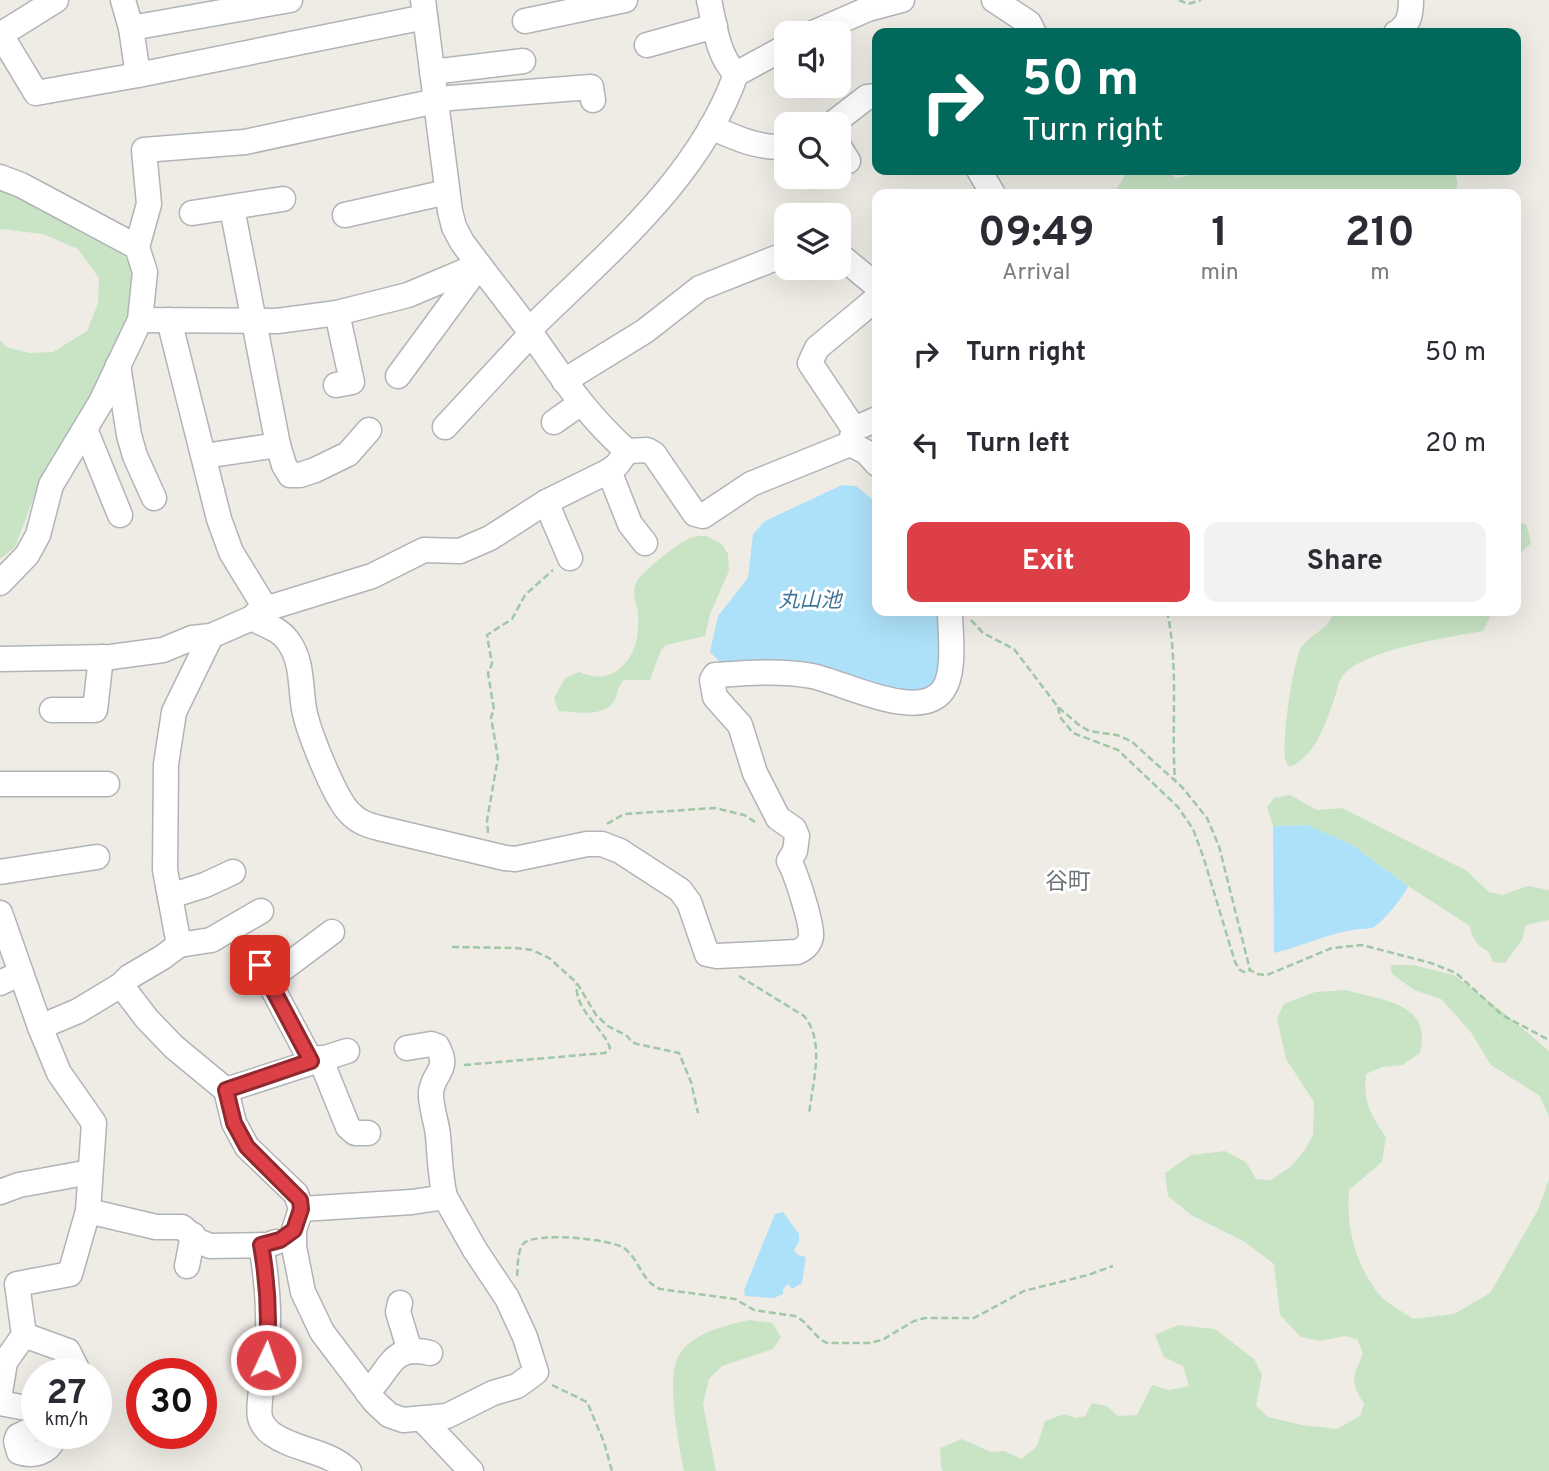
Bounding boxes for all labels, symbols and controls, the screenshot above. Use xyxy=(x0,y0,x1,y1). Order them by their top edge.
map controls xyxy=(774,21,851,280)
button: sound xyxy=(774,21,851,98)
text: 50 m xyxy=(1022,51,1139,113)
icon: right xyxy=(907,56,998,147)
button: search xyxy=(774,112,851,189)
text: Turn right xyxy=(1022,112,1164,152)
button: layers xyxy=(774,203,851,280)
text: 09:49 xyxy=(978,208,1095,261)
text: 1 xyxy=(1211,208,1228,261)
text: 210 xyxy=(1345,208,1415,261)
text: Arrival xyxy=(1002,259,1071,288)
text: min xyxy=(1201,259,1239,288)
text: m xyxy=(1370,259,1390,288)
icon: right xyxy=(907,335,945,373)
text: Turn right xyxy=(966,337,1086,370)
text: 50 m xyxy=(1425,337,1486,370)
icon: left xyxy=(907,426,945,464)
text: Turn left xyxy=(966,428,1070,461)
text: 20 m xyxy=(1425,428,1486,461)
button: Exit xyxy=(907,522,1190,602)
button: Share xyxy=(1204,522,1486,602)
water label: 丸山池 xyxy=(779,588,843,615)
district label: 谷町 xyxy=(1045,869,1091,898)
pin xyxy=(230,935,290,995)
icon: arrive xyxy=(241,946,279,984)
position arrow xyxy=(229,1323,303,1397)
speed limit sign: 30 xyxy=(126,1358,217,1449)
text: 27 xyxy=(47,1372,86,1416)
text: km/h xyxy=(45,1409,88,1432)

